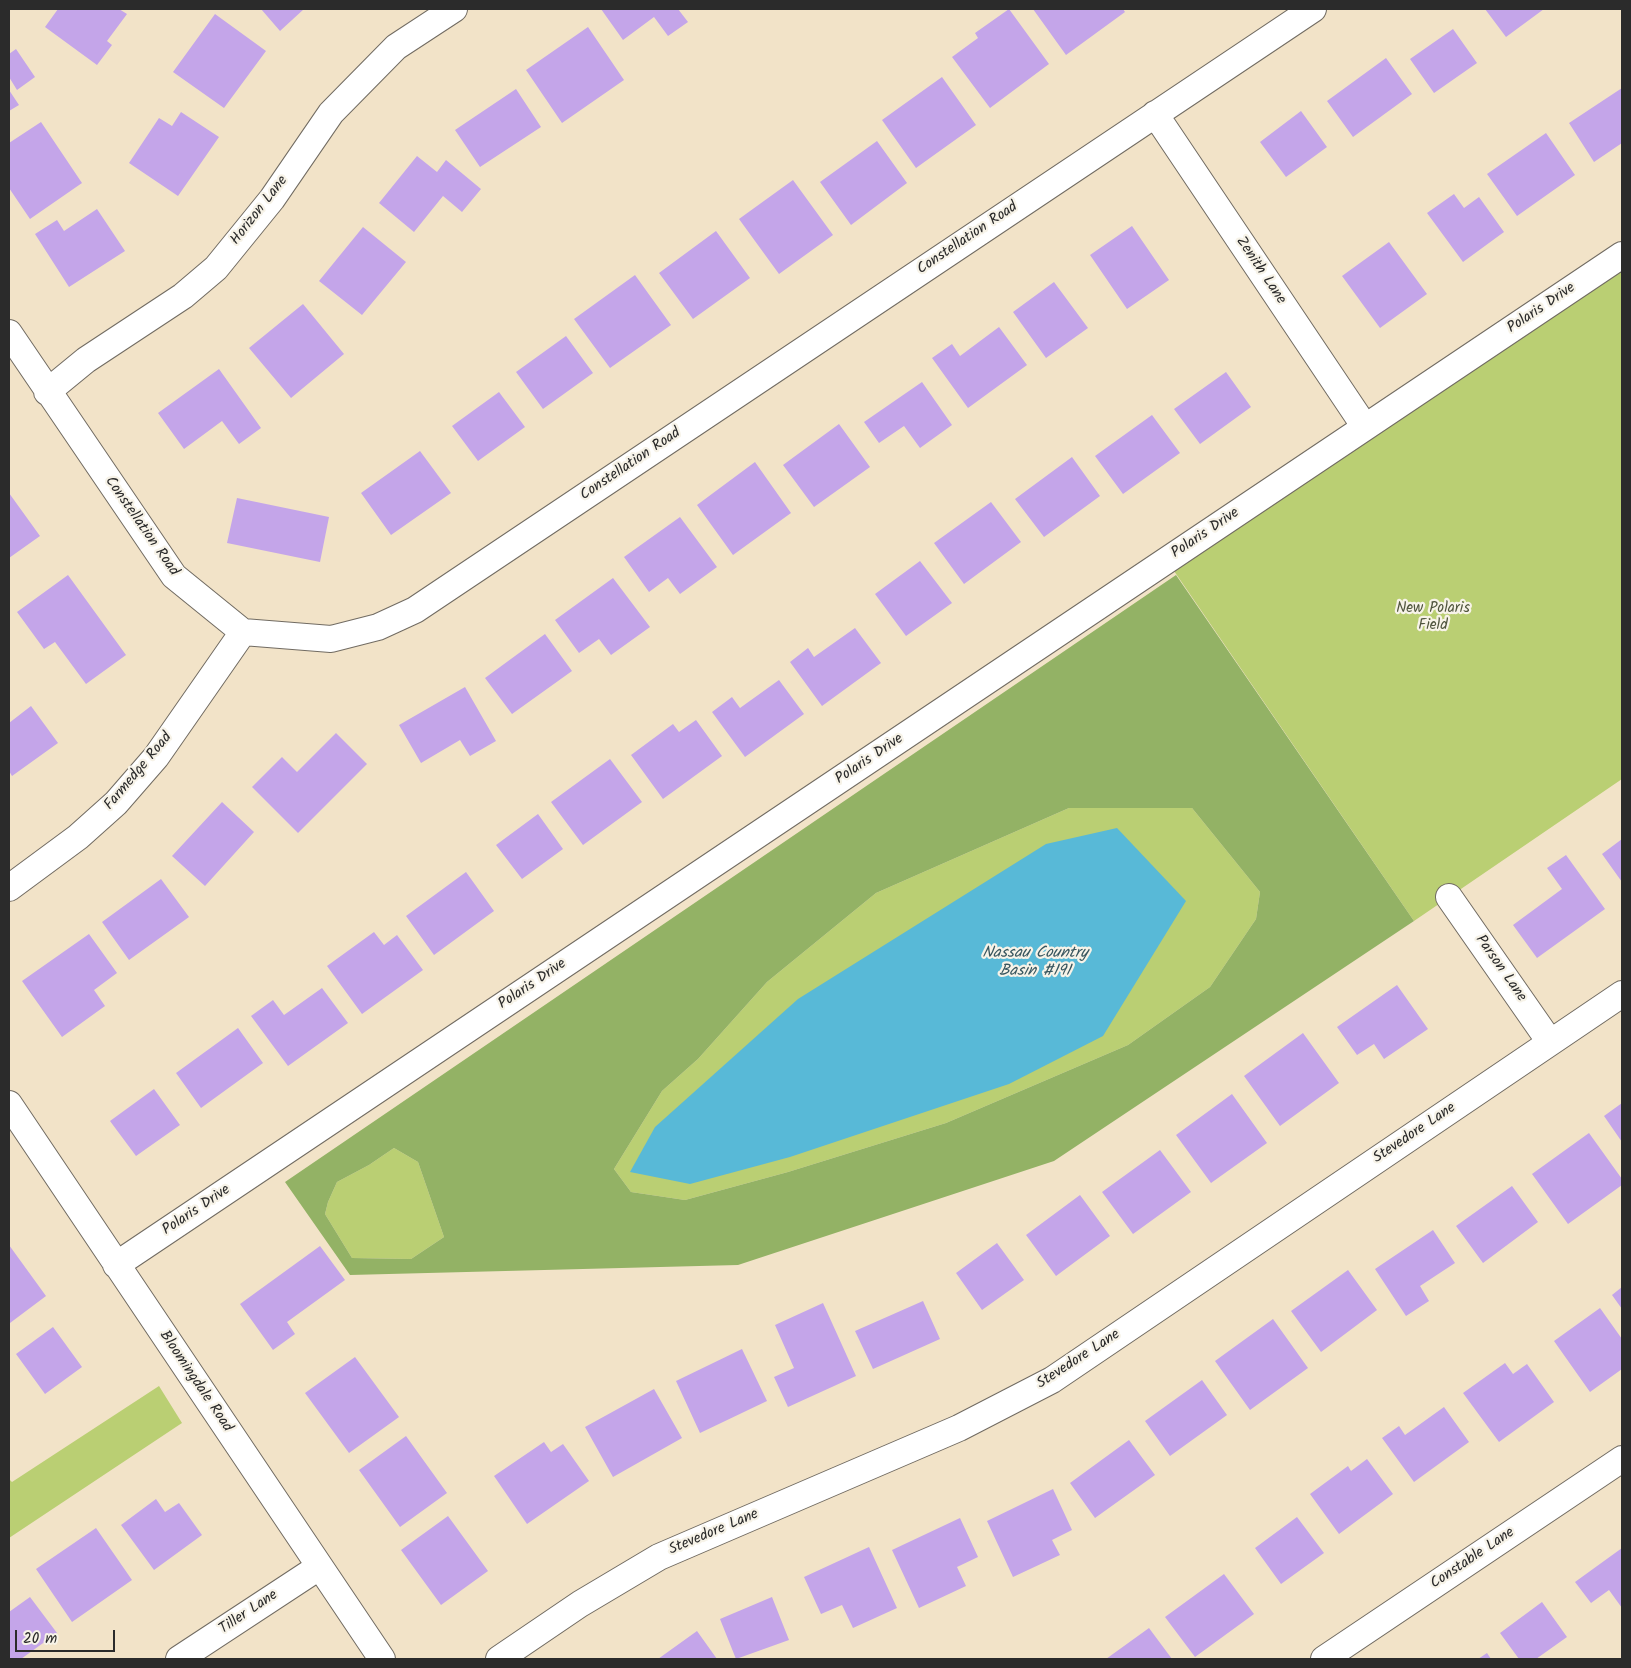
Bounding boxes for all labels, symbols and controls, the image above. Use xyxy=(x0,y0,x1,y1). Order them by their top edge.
street label: Horizon Lane xyxy=(227,173,293,249)
street label: Constellation Road xyxy=(914,199,1022,279)
street label: Zenith Lane xyxy=(1231,234,1289,308)
street label: Polaris Drive xyxy=(1505,280,1579,338)
street label: Constellation Road xyxy=(577,425,685,505)
street label: Constellation Road xyxy=(100,474,182,580)
street label: Polaris Drive xyxy=(1169,505,1243,563)
park label: New Polaris Field xyxy=(1396,600,1470,635)
street label: Farmedge Road xyxy=(101,729,177,815)
street label: Polaris Drive xyxy=(833,731,907,789)
street label: Parson Lane xyxy=(1470,932,1530,1006)
water label: Nassau Country Basin #191 xyxy=(982,944,1088,982)
street label: Polaris Drive xyxy=(496,956,570,1014)
street label: Stevedore Lane xyxy=(1370,1100,1460,1168)
street label: Polaris Drive xyxy=(160,1182,234,1240)
street label: Stevedore Lane xyxy=(1034,1326,1124,1394)
street label: Bloomingdale Road xyxy=(154,1328,236,1436)
street label: Stevedore Lane xyxy=(666,1506,762,1560)
street label: Constable Lane xyxy=(1428,1524,1518,1594)
street label: Tiller Lane xyxy=(216,1587,282,1639)
scale bar xyxy=(18,1620,118,1652)
text: 20 m xyxy=(23,1627,57,1651)

